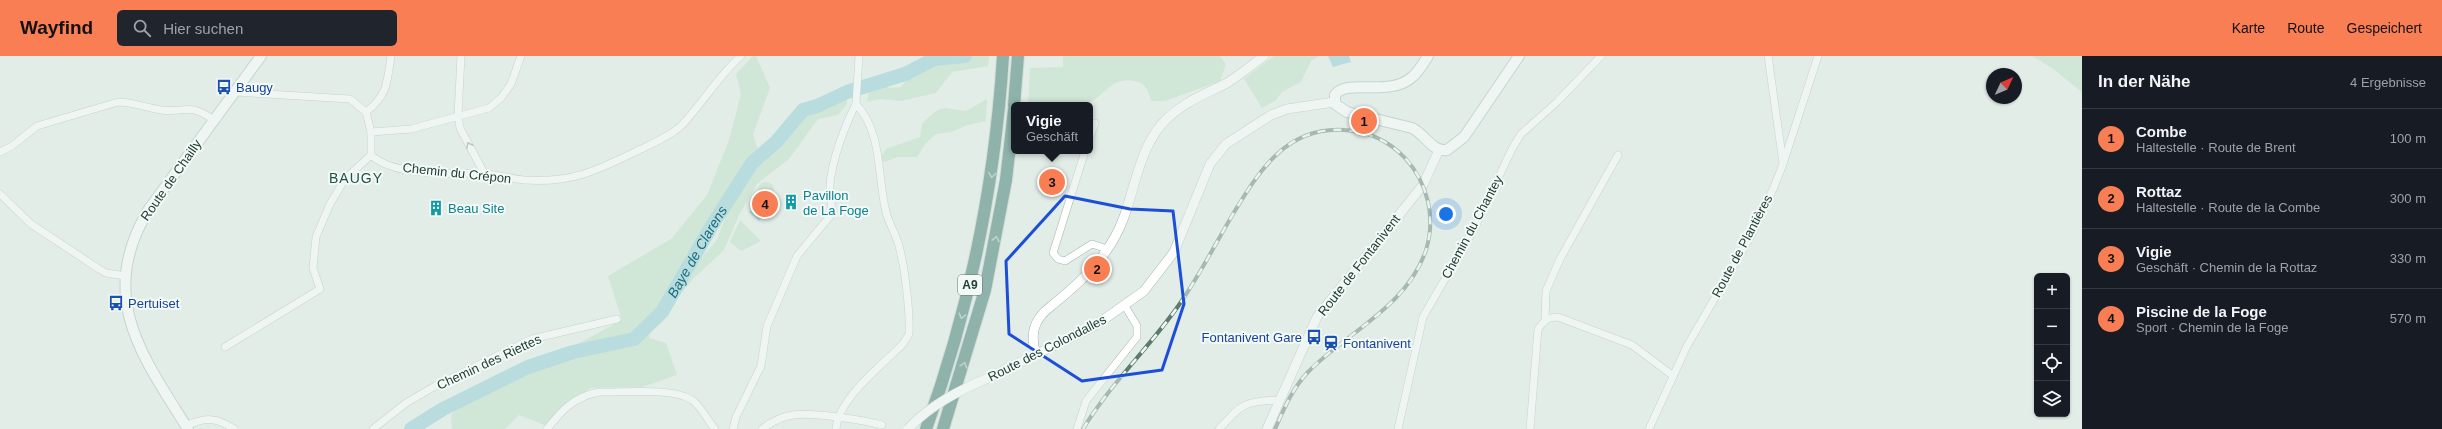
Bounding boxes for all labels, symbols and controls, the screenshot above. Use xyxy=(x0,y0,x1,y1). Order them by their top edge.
search box xyxy=(117,10,397,46)
text: Wayfind xyxy=(20,17,93,38)
icon: search xyxy=(131,17,153,39)
text: Hier suchen xyxy=(163,20,243,37)
text: Karte xyxy=(2232,20,2265,36)
text: Route xyxy=(2287,20,2325,36)
text: Gespeichert xyxy=(2347,20,2422,36)
north arrow xyxy=(1986,68,2022,104)
text: In der Nähe xyxy=(2098,72,2191,91)
text: 4 Ergebnisse xyxy=(2350,75,2426,90)
bus stop icon: Baugy xyxy=(215,78,233,96)
place label: Baugy xyxy=(236,80,273,95)
popup xyxy=(1011,102,1093,154)
pin: 1 xyxy=(1351,106,1377,136)
text: Vigie xyxy=(1026,112,1062,129)
text: Combe xyxy=(2136,123,2187,140)
text: Geschäft xyxy=(1026,129,1078,144)
text: 1 xyxy=(2107,131,2115,146)
text: 100 m xyxy=(2390,131,2426,146)
street label: Route de Chailly xyxy=(137,136,205,223)
text: Haltestelle · Route de Brent xyxy=(2136,140,2296,155)
one-way arrow xyxy=(466,142,474,149)
street label: Chemin du Crépon xyxy=(402,160,512,186)
pin: 3 xyxy=(1039,167,1065,197)
district label: BAUGY xyxy=(329,170,383,186)
one-way arrow xyxy=(988,172,997,178)
street label: Chemin du Chantey xyxy=(1438,172,1506,281)
text: Rottaz xyxy=(2136,183,2182,200)
place label: Pavillon de La Foge xyxy=(803,188,869,218)
pin: 4 xyxy=(752,189,778,219)
text: 2 xyxy=(2107,191,2115,206)
text: 300 m xyxy=(2390,191,2426,206)
street label: Route de Plantières xyxy=(1709,192,1776,300)
building icon: Pavillon de La Foge xyxy=(782,193,800,211)
building icon: Beau Site xyxy=(427,199,445,217)
text: Haltestelle · Route de la Combe xyxy=(2136,200,2320,215)
place label: Beau Site xyxy=(448,201,504,216)
water label: Baye de Clarens xyxy=(664,203,730,300)
your location xyxy=(1436,204,1456,224)
street label: Route de Fontanivent xyxy=(1315,211,1403,319)
one-way arrow xyxy=(991,236,999,242)
text: Vigie xyxy=(2136,243,2172,260)
text: 3 xyxy=(2107,251,2115,266)
text: 330 m xyxy=(2390,251,2426,266)
pin: 2 xyxy=(1084,254,1110,284)
text: Geschäft · Chemin de la Rottaz xyxy=(2136,260,2317,275)
map controls xyxy=(2034,273,2070,417)
button: + xyxy=(2034,273,2070,309)
road number: A9 xyxy=(958,275,982,295)
bus stop icon: Pertuiset xyxy=(107,294,125,312)
place label: Pertuiset xyxy=(128,296,180,311)
text: Piscine de la Foge xyxy=(2136,303,2267,320)
button: − xyxy=(2034,309,2070,345)
street label: Route des Colondalles xyxy=(985,311,1109,384)
text: 4 xyxy=(2107,311,2115,326)
text: 570 m xyxy=(2390,311,2426,326)
one-way arrow xyxy=(958,312,967,319)
text: Sport · Chemin de la Foge xyxy=(2136,320,2288,335)
bus stop icon: Fontanivent Gare xyxy=(1305,328,1323,346)
place label: Fontanivent Gare xyxy=(1202,330,1302,345)
street label: Chemin des Riettes xyxy=(434,331,544,393)
station icon: Fontanivent xyxy=(1322,334,1340,352)
place label: Fontanivent xyxy=(1343,336,1411,351)
button: locate xyxy=(2034,345,2070,381)
one-way arrow xyxy=(959,362,968,369)
button: layers xyxy=(2034,381,2070,417)

